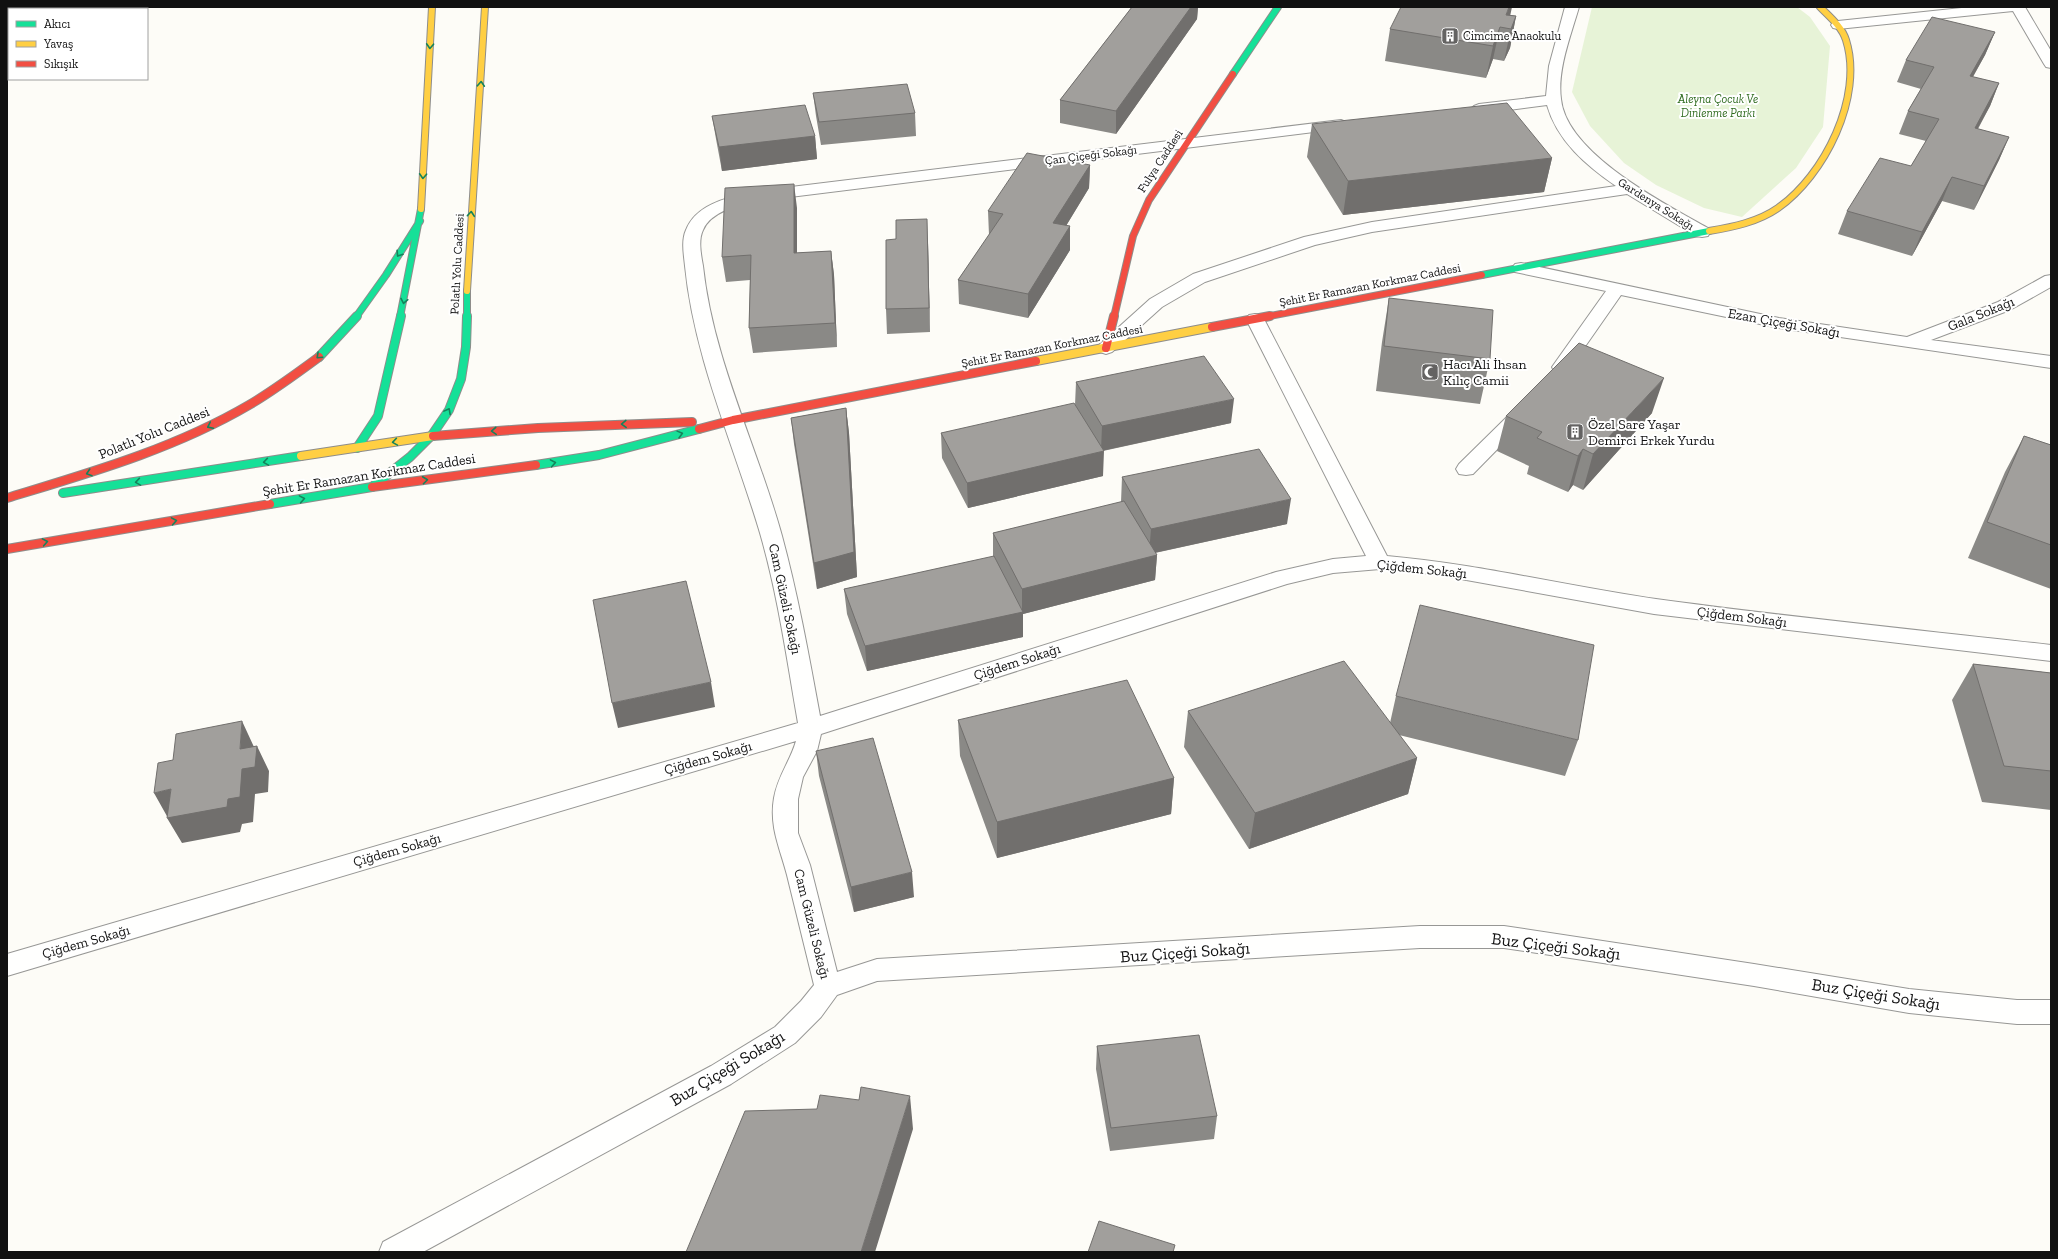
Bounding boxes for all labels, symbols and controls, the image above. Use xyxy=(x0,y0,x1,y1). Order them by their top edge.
legend xyxy=(8,8,148,80)
text: Akıcı xyxy=(44,17,71,31)
building icon: Cimcime Anaokulu xyxy=(1440,26,1460,46)
place label: Cimcime Anaokulu xyxy=(1463,29,1562,43)
text: Yavaş xyxy=(43,37,73,51)
one-way arrow xyxy=(426,43,434,49)
text: Sıkışık xyxy=(44,57,79,71)
one-way arrow xyxy=(477,81,486,87)
park label: Aleyna Çocuk Ve Dinlenme Parkı xyxy=(1677,92,1758,120)
street label: Fulya Caddesi xyxy=(1134,126,1186,195)
street label: Çan Çiçeği Sokağı xyxy=(1044,142,1138,168)
one-way arrow xyxy=(418,173,427,179)
street label: Gardenya Sokağı xyxy=(1615,175,1697,233)
one-way arrow xyxy=(467,211,476,217)
street label: Polatlı Yolu Caddesi xyxy=(447,212,467,315)
one-way arrow xyxy=(396,250,403,257)
street label: Şehit Er Ramazan Korkmaz Caddesi xyxy=(1278,260,1463,309)
street label: Gala Sokağı xyxy=(1945,293,2017,335)
one-way arrow xyxy=(400,297,408,304)
street label: Ezan Çiçeği Sokağı xyxy=(1727,305,1842,341)
street label: Şehit Er Ramazan Korkmaz Caddesi xyxy=(960,321,1145,370)
one-way arrow xyxy=(316,351,324,359)
place label: Hacı Ali İhsan Kılıç Camii xyxy=(1443,356,1527,389)
mosque icon: Hacı Ali İhsan Kılıç Camii xyxy=(1420,362,1440,382)
street label: Polatlı Yolu Caddesi xyxy=(96,403,212,463)
one-way arrow xyxy=(443,407,451,415)
place label: Özel Sare Yaşar Demirci Erkek Yurdu xyxy=(1588,416,1715,449)
one-way arrow xyxy=(621,420,627,428)
one-way arrow xyxy=(207,421,215,429)
building icon: Özel Sare Yaşar Demirci Erkek Yurdu xyxy=(1565,422,1585,442)
one-way arrow xyxy=(491,426,497,435)
one-way arrow xyxy=(676,430,683,439)
one-way arrow xyxy=(392,437,398,446)
street label: Şehit Er Ramazan Korkmaz Caddesi xyxy=(261,450,477,500)
one-way arrow xyxy=(263,457,269,466)
one-way arrow xyxy=(550,459,556,468)
one-way arrow xyxy=(86,468,93,477)
one-way arrow xyxy=(421,476,428,485)
one-way arrow xyxy=(135,477,141,486)
one-way arrow xyxy=(299,495,305,504)
one-way arrow xyxy=(171,517,177,525)
one-way arrow xyxy=(42,538,49,547)
street label: Cam Güzeli Sokağı xyxy=(765,542,805,656)
street label: Çiğdem Sokağı xyxy=(1376,556,1468,582)
street label: Çiğdem Sokağı xyxy=(1696,603,1788,631)
street label: Çiğdem Sokağı xyxy=(971,640,1063,684)
street label: Çiğdem Sokağı xyxy=(662,737,754,779)
street label: Çiğdem Sokağı xyxy=(351,829,443,871)
street label: Cam Güzeli Sokağı xyxy=(790,867,834,981)
street label: Çiğdem Sokağı xyxy=(40,921,132,963)
street label: Buz Çiçeği Sokağı xyxy=(1490,928,1622,964)
street label: Buz Çiçeği Sokağı xyxy=(1119,937,1251,967)
street label: Buz Çiçeği Sokağı xyxy=(1810,974,1942,1014)
street label: Buz Çiçeği Sokağı xyxy=(666,1026,788,1110)

